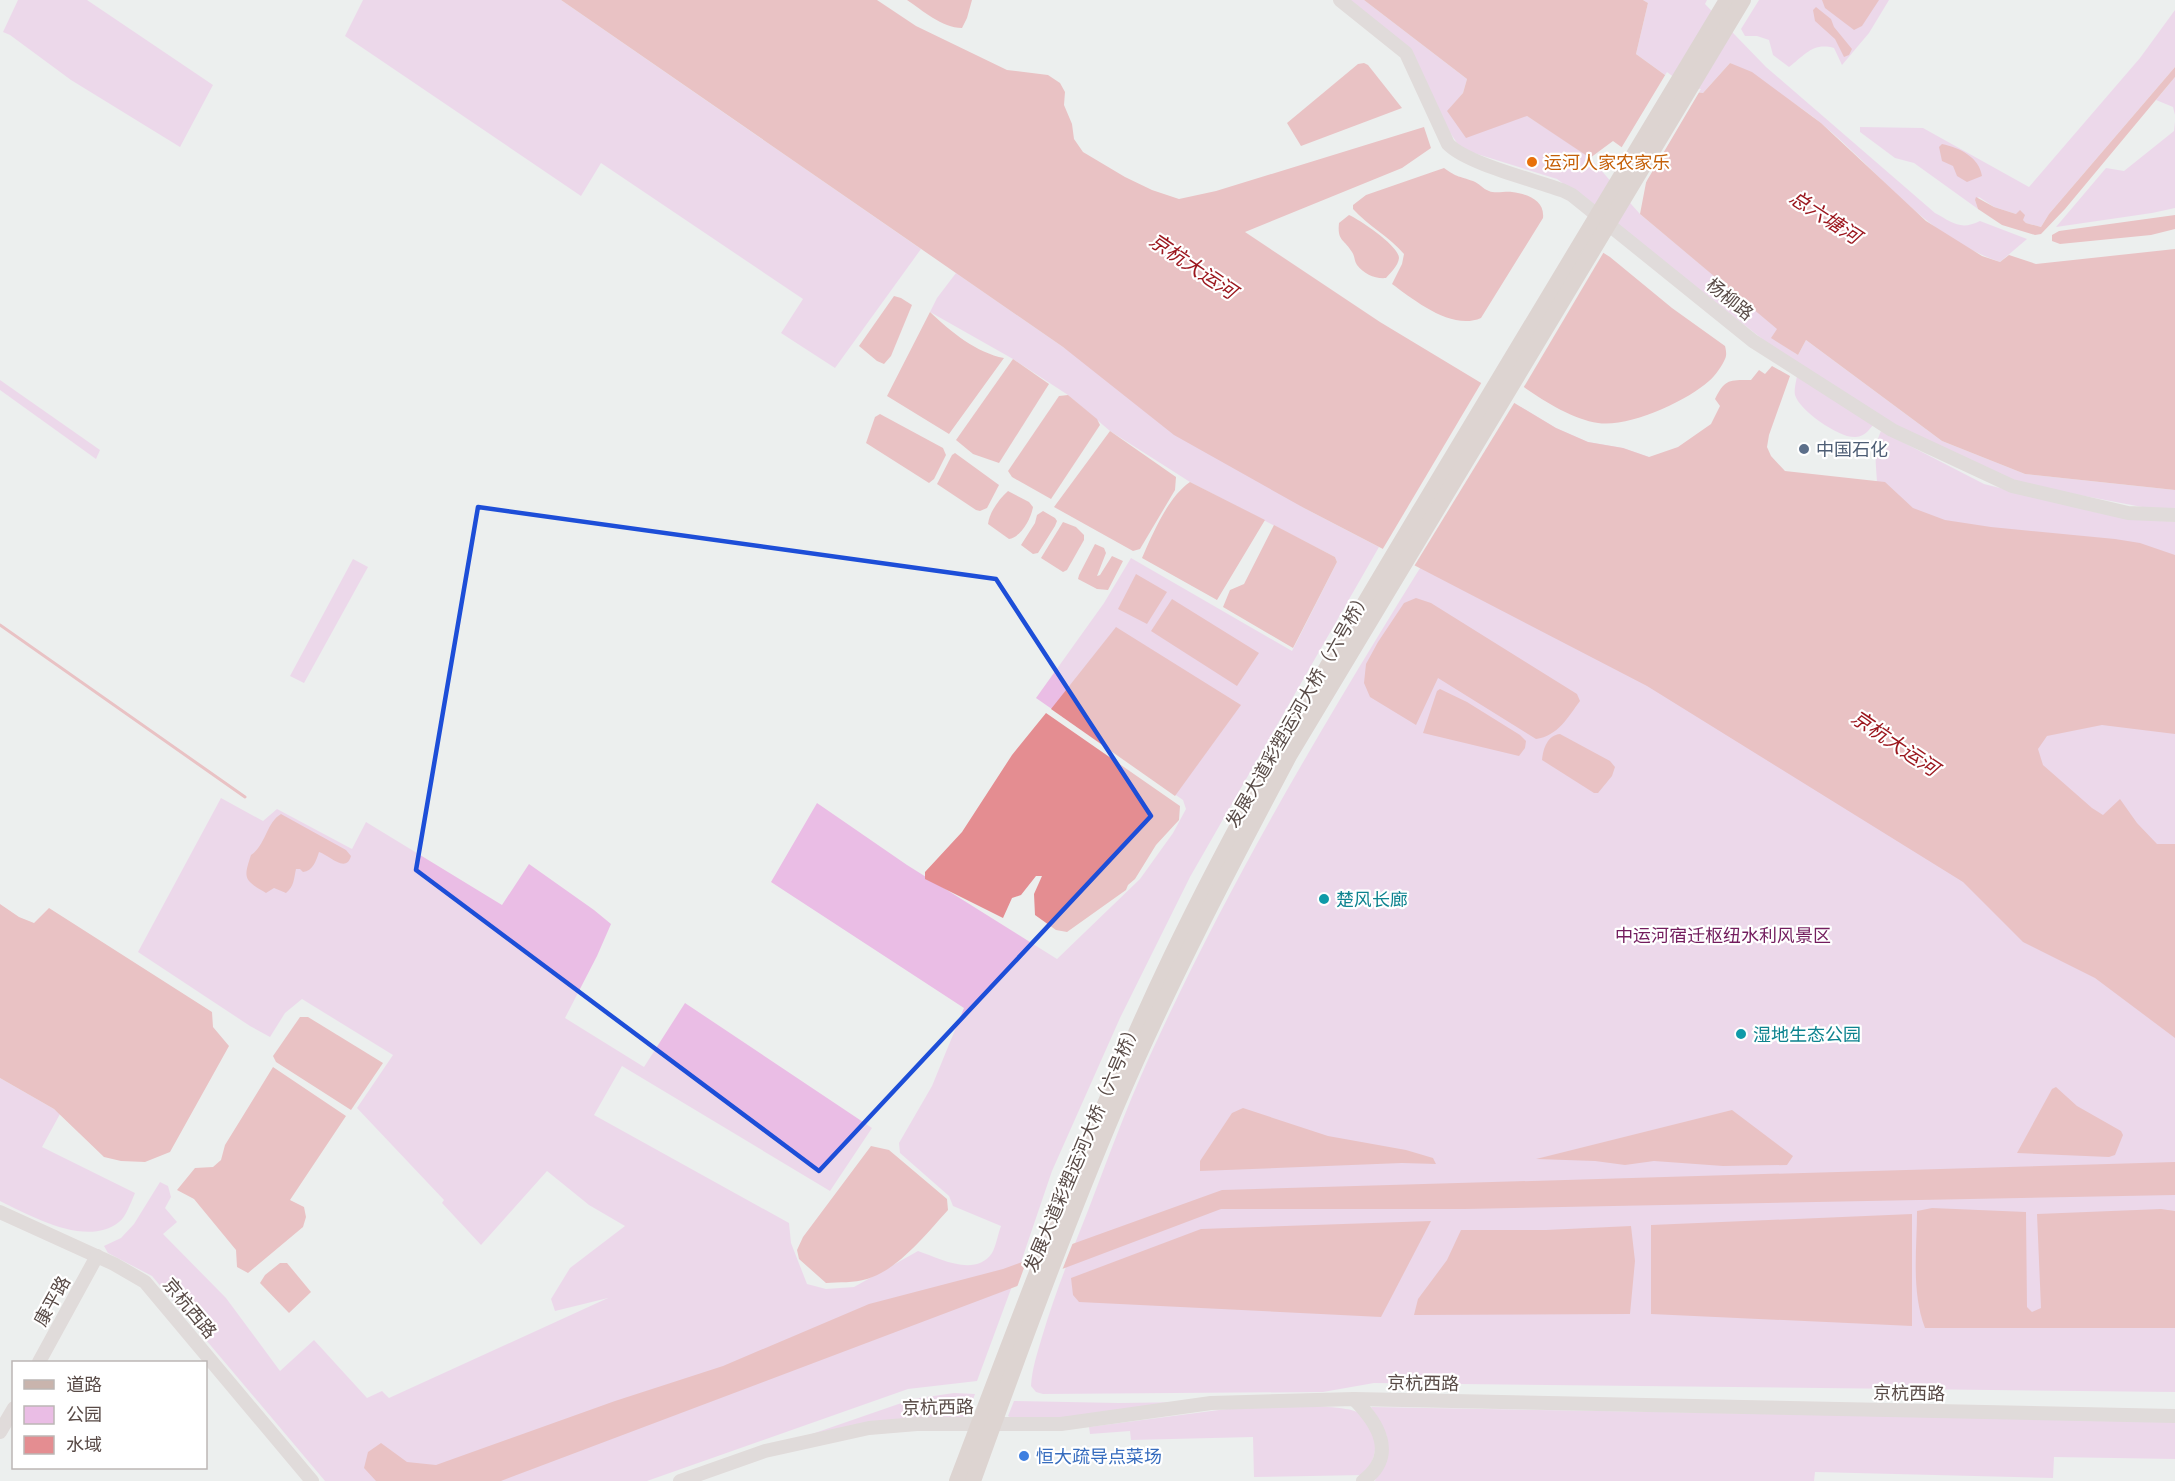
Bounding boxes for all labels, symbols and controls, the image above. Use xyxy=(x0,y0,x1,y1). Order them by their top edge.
place label: 运河人家农家乐 xyxy=(1544,151,1670,174)
marker: 运河人家农家乐 xyxy=(1525,155,1539,169)
water label: 总六塘河 xyxy=(1784,184,1869,252)
water label: 京杭大运河 xyxy=(1144,227,1245,307)
street label: 杨柳路 xyxy=(1702,273,1758,325)
place label: 中国石化 xyxy=(1816,438,1888,461)
marker: 中国石化 xyxy=(1797,442,1811,456)
street label: 发展大道彩塑运河大桥（六号桥） xyxy=(1221,586,1375,832)
water label: 京杭大运河 xyxy=(1846,704,1947,784)
place label: 楚风长廊 xyxy=(1336,888,1408,911)
marker: 楚风长廊 xyxy=(1317,892,1331,906)
park label: 中运河宿迁枢纽水利风景区 xyxy=(1615,924,1831,947)
street label: 发展大道彩塑运河大桥（六号桥） xyxy=(1019,1018,1145,1276)
place label: 湿地生态公园 xyxy=(1753,1023,1861,1046)
marker: 湿地生态公园 xyxy=(1734,1027,1748,1041)
street label: 康平路 xyxy=(29,1272,75,1330)
street label: 京杭西路 xyxy=(158,1273,222,1343)
legend xyxy=(12,1361,207,1469)
street label: 京杭西路 xyxy=(1387,1371,1459,1395)
text: 道路 xyxy=(66,1373,102,1396)
street label: 京杭西路 xyxy=(1873,1381,1945,1405)
street label: 京杭西路 xyxy=(902,1395,974,1419)
text: 公园 xyxy=(66,1403,102,1426)
text: 水域 xyxy=(66,1433,102,1456)
place label: 恒大疏导点菜场 xyxy=(1036,1445,1162,1468)
marker: 恒大疏导点菜场 xyxy=(1017,1449,1031,1463)

